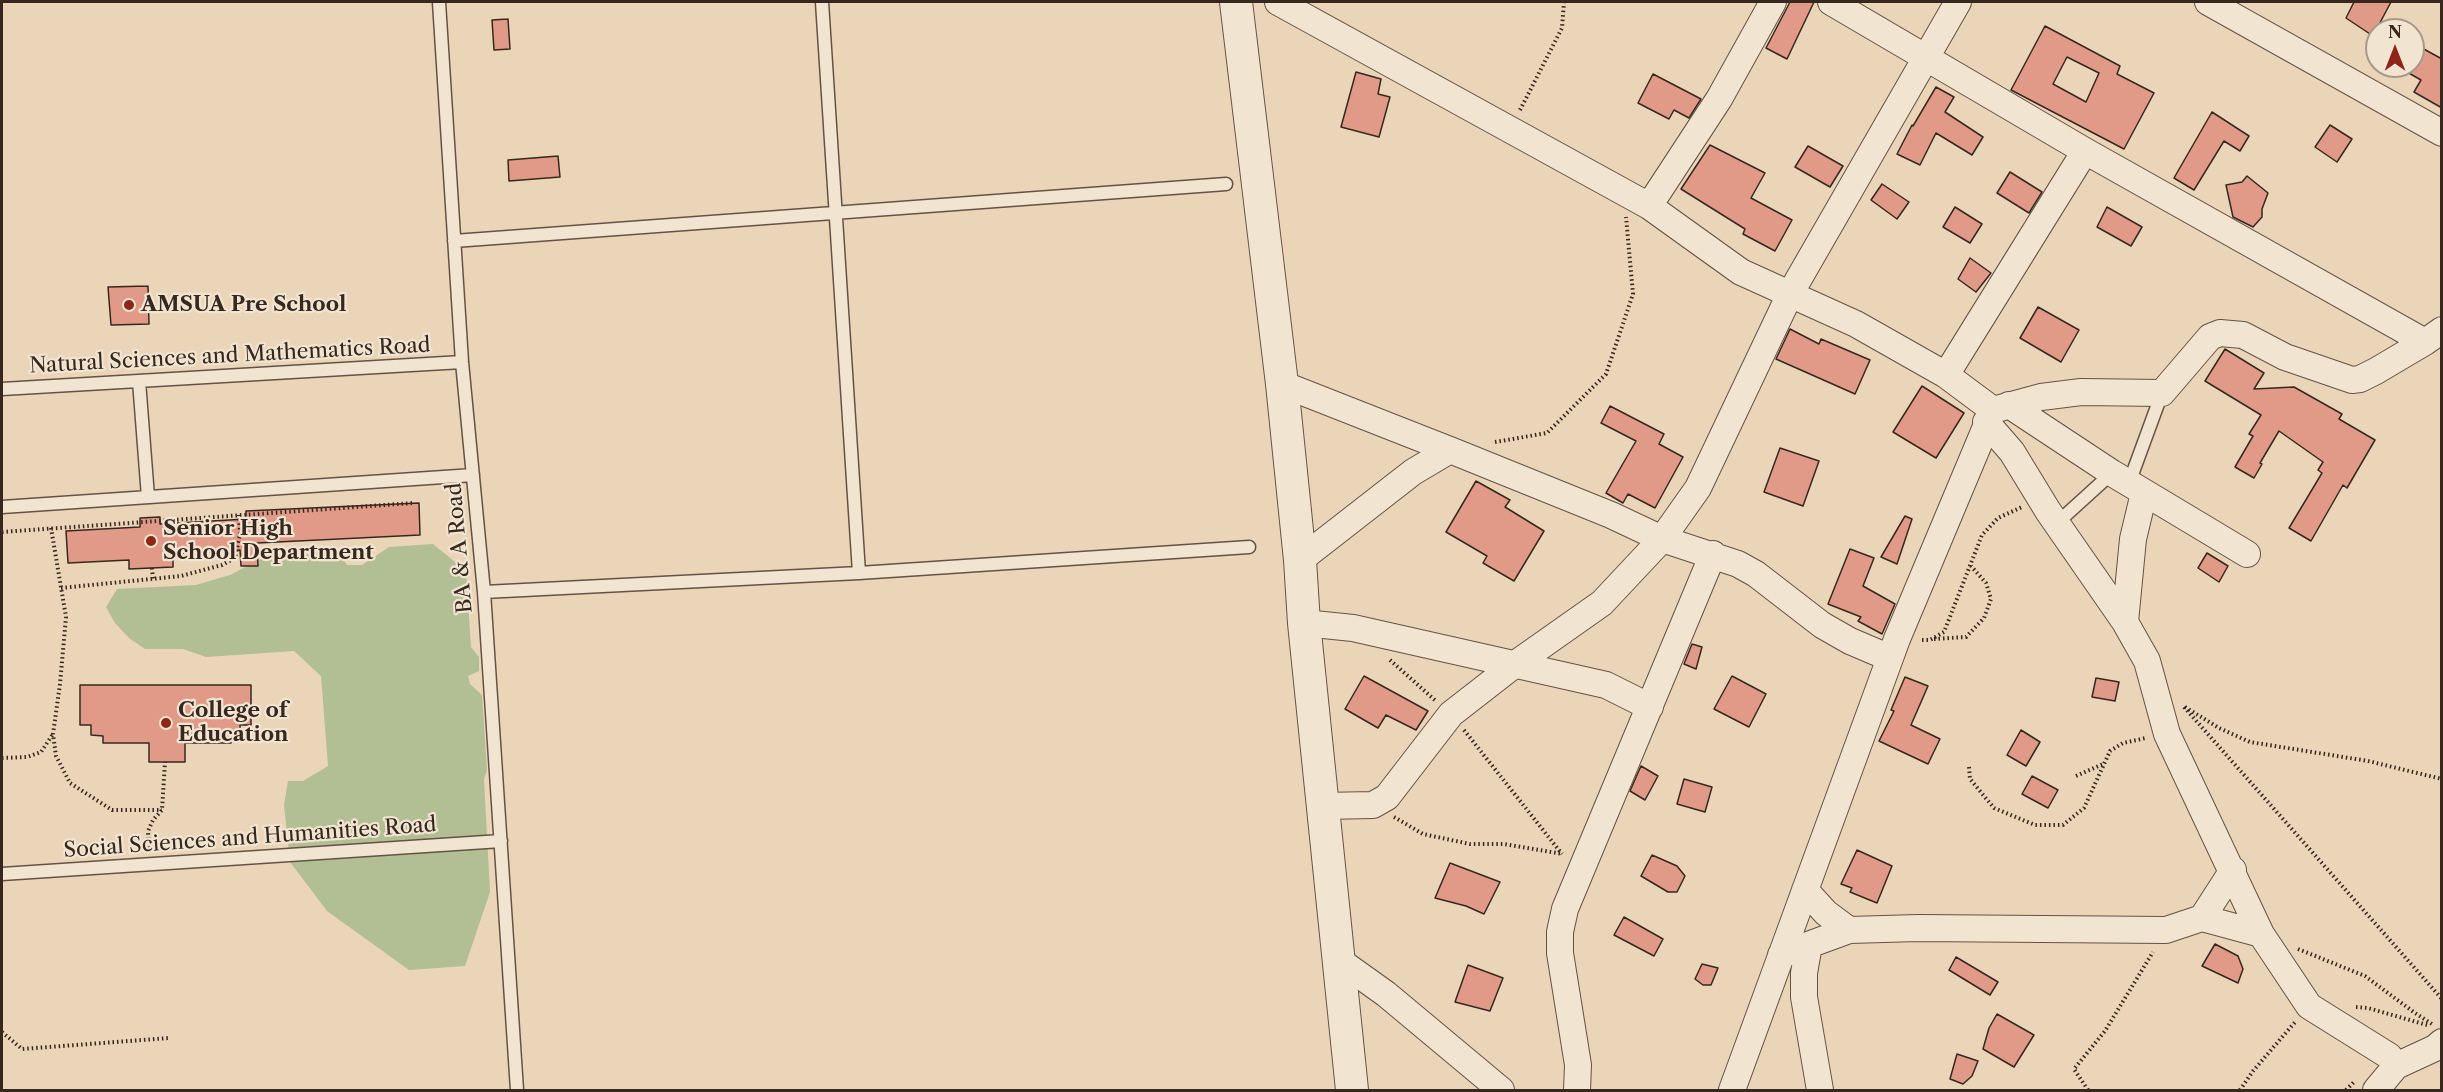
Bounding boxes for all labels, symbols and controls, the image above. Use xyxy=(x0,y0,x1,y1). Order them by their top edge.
north arrow xyxy=(2365,18,2425,78)
text: N xyxy=(2388,22,2402,42)
place label: AMSUA Pre School xyxy=(141,292,346,318)
marker: AMSUA Pre School xyxy=(122,298,136,312)
street label: Natural Sciences and Mathematics Road xyxy=(29,333,431,379)
street label: BA & A Road xyxy=(442,482,478,614)
place label: Senior High School Department xyxy=(163,516,374,566)
marker: Senior High School Department xyxy=(144,534,158,548)
place label: College of Education xyxy=(178,698,289,748)
marker: College of Education xyxy=(159,716,173,730)
street label: Social Sciences and Humanities Road xyxy=(63,812,437,864)

